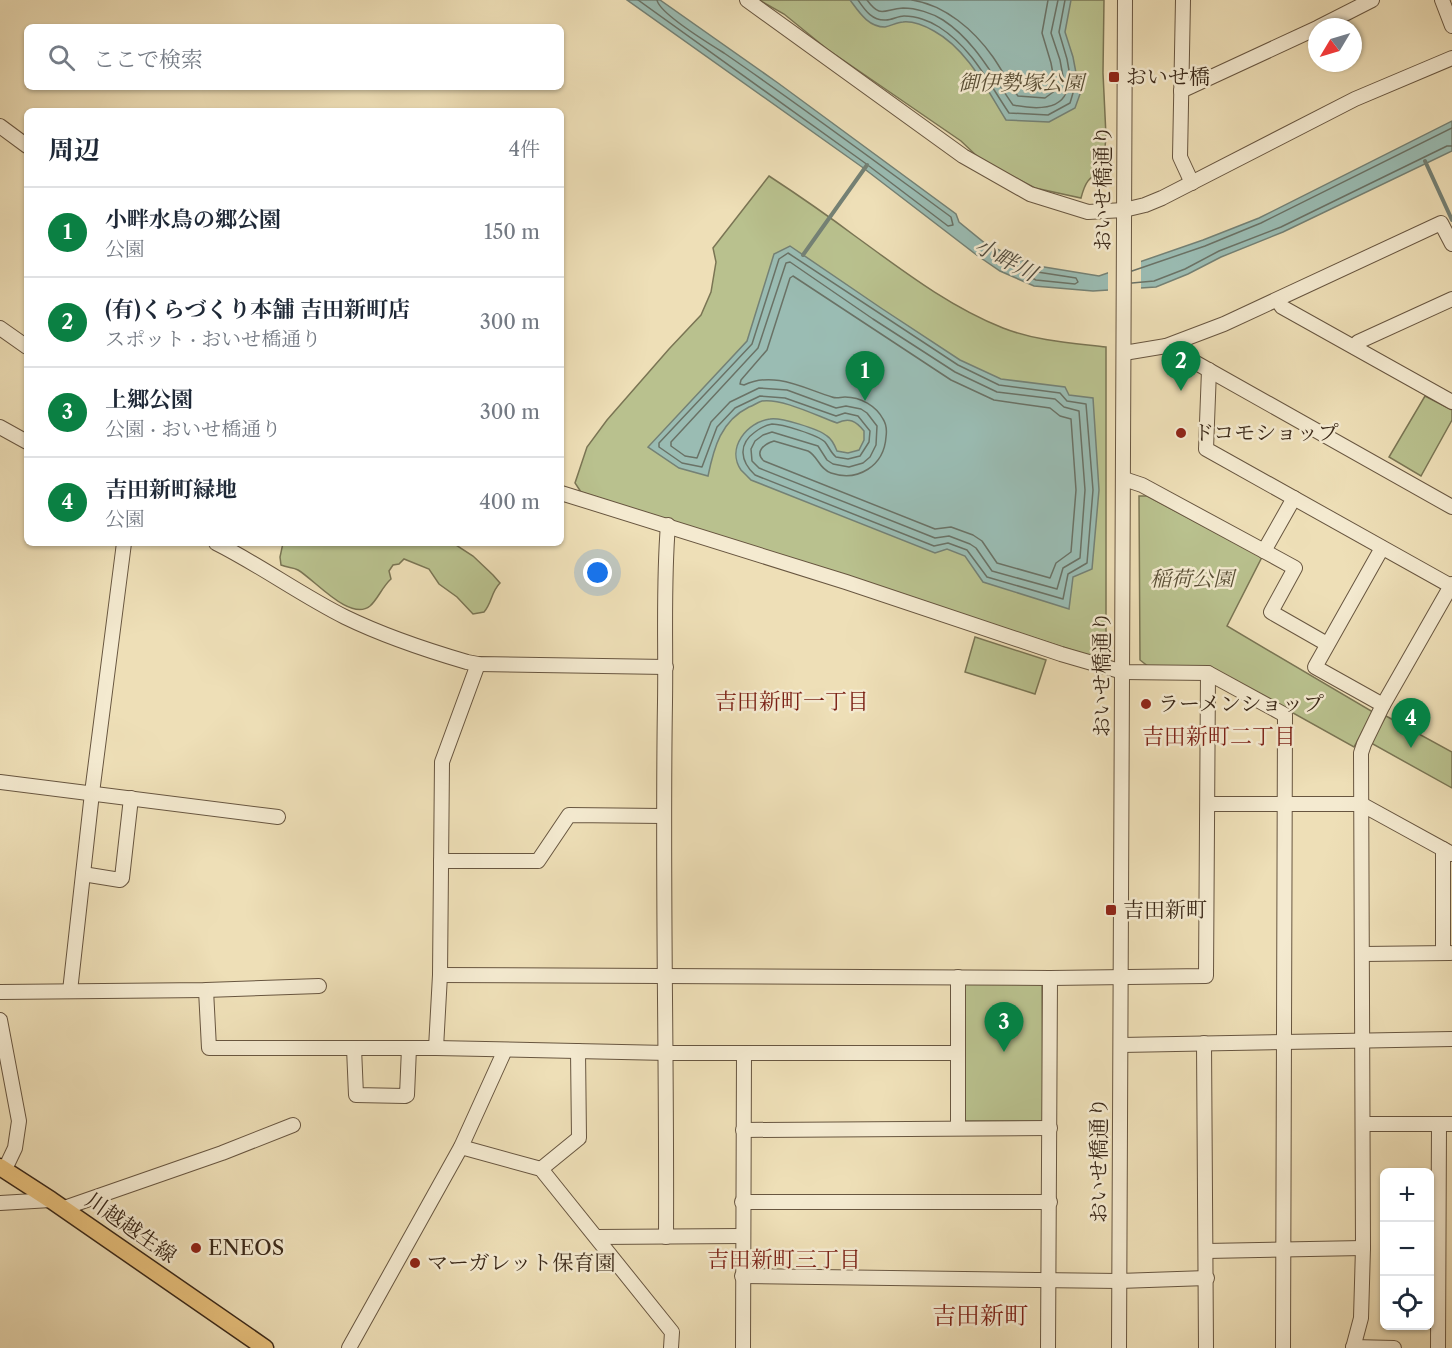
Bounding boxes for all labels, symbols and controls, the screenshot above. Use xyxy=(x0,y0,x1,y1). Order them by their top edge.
north arrow xyxy=(1308,18,1362,72)
search box xyxy=(24,24,564,90)
icon: search xyxy=(45,41,78,74)
text: ここで検索 xyxy=(93,46,203,73)
place label: おいせ橋 xyxy=(1126,64,1210,89)
park label: 御伊勢塚公園 xyxy=(958,70,1087,95)
marker: おいせ橋 xyxy=(1107,70,1121,84)
street label: おいせ橋通り xyxy=(1090,125,1115,251)
text: 周辺 xyxy=(48,134,100,166)
text: 4件 xyxy=(508,137,540,161)
text: 小畔水鳥の郷公園 xyxy=(105,206,281,233)
text: 1 xyxy=(63,220,72,244)
text: 150 m xyxy=(484,220,540,244)
water label: 小畔川 xyxy=(970,232,1043,288)
text: 公園 xyxy=(105,237,145,261)
text: (有)くらづくり本舗 吉田新町店 xyxy=(105,296,410,323)
text: 2 xyxy=(62,310,73,334)
text: 300 m xyxy=(480,310,540,334)
text: スポット · おいせ橋通り xyxy=(105,327,321,351)
pin: 2 xyxy=(1162,342,1200,391)
pin: 1 xyxy=(846,352,884,401)
text: 上郷公園 xyxy=(105,386,193,413)
text: 3 xyxy=(62,400,73,424)
text: 300 m xyxy=(480,400,540,424)
text: 公園 · おいせ橋通り xyxy=(105,417,281,441)
place label: ドコモショップ xyxy=(1193,420,1339,445)
marker: ドコモショップ xyxy=(1174,426,1188,440)
text: 吉田新町緑地 xyxy=(105,476,237,503)
text: 4 xyxy=(62,490,73,514)
text: 400 m xyxy=(479,490,540,514)
text: 公園 xyxy=(105,507,145,531)
your location xyxy=(583,558,612,587)
park label: 稲荷公園 xyxy=(1150,566,1237,591)
street label: おいせ橋通り xyxy=(1089,611,1114,737)
district label: 吉田新町一丁目 xyxy=(715,688,869,715)
place label: ラーメンショップ xyxy=(1158,691,1324,716)
marker: ラーメンショップ xyxy=(1139,697,1153,711)
pin: 4 xyxy=(1392,698,1430,748)
district label: 吉田新町二丁目 xyxy=(1142,723,1296,750)
place label: 吉田新町 xyxy=(1123,897,1207,922)
marker: 吉田新町 xyxy=(1104,903,1118,917)
pin: 3 xyxy=(984,1002,1024,1052)
street label: おいせ橋通り xyxy=(1086,1097,1111,1223)
map controls xyxy=(1380,1168,1434,1330)
button: + xyxy=(1380,1168,1434,1222)
street label: 川越越生線 xyxy=(81,1187,181,1268)
button: − xyxy=(1380,1222,1434,1276)
place label: ENEOS xyxy=(208,1235,284,1260)
marker: ENEOS xyxy=(189,1241,203,1255)
district label: 吉田新町三丁目 xyxy=(707,1246,861,1273)
place label: マーガレット保育園 xyxy=(427,1250,615,1275)
marker: マーガレット保育園 xyxy=(408,1256,422,1270)
button: locate xyxy=(1380,1276,1434,1330)
district label: 吉田新町 xyxy=(932,1301,1028,1330)

